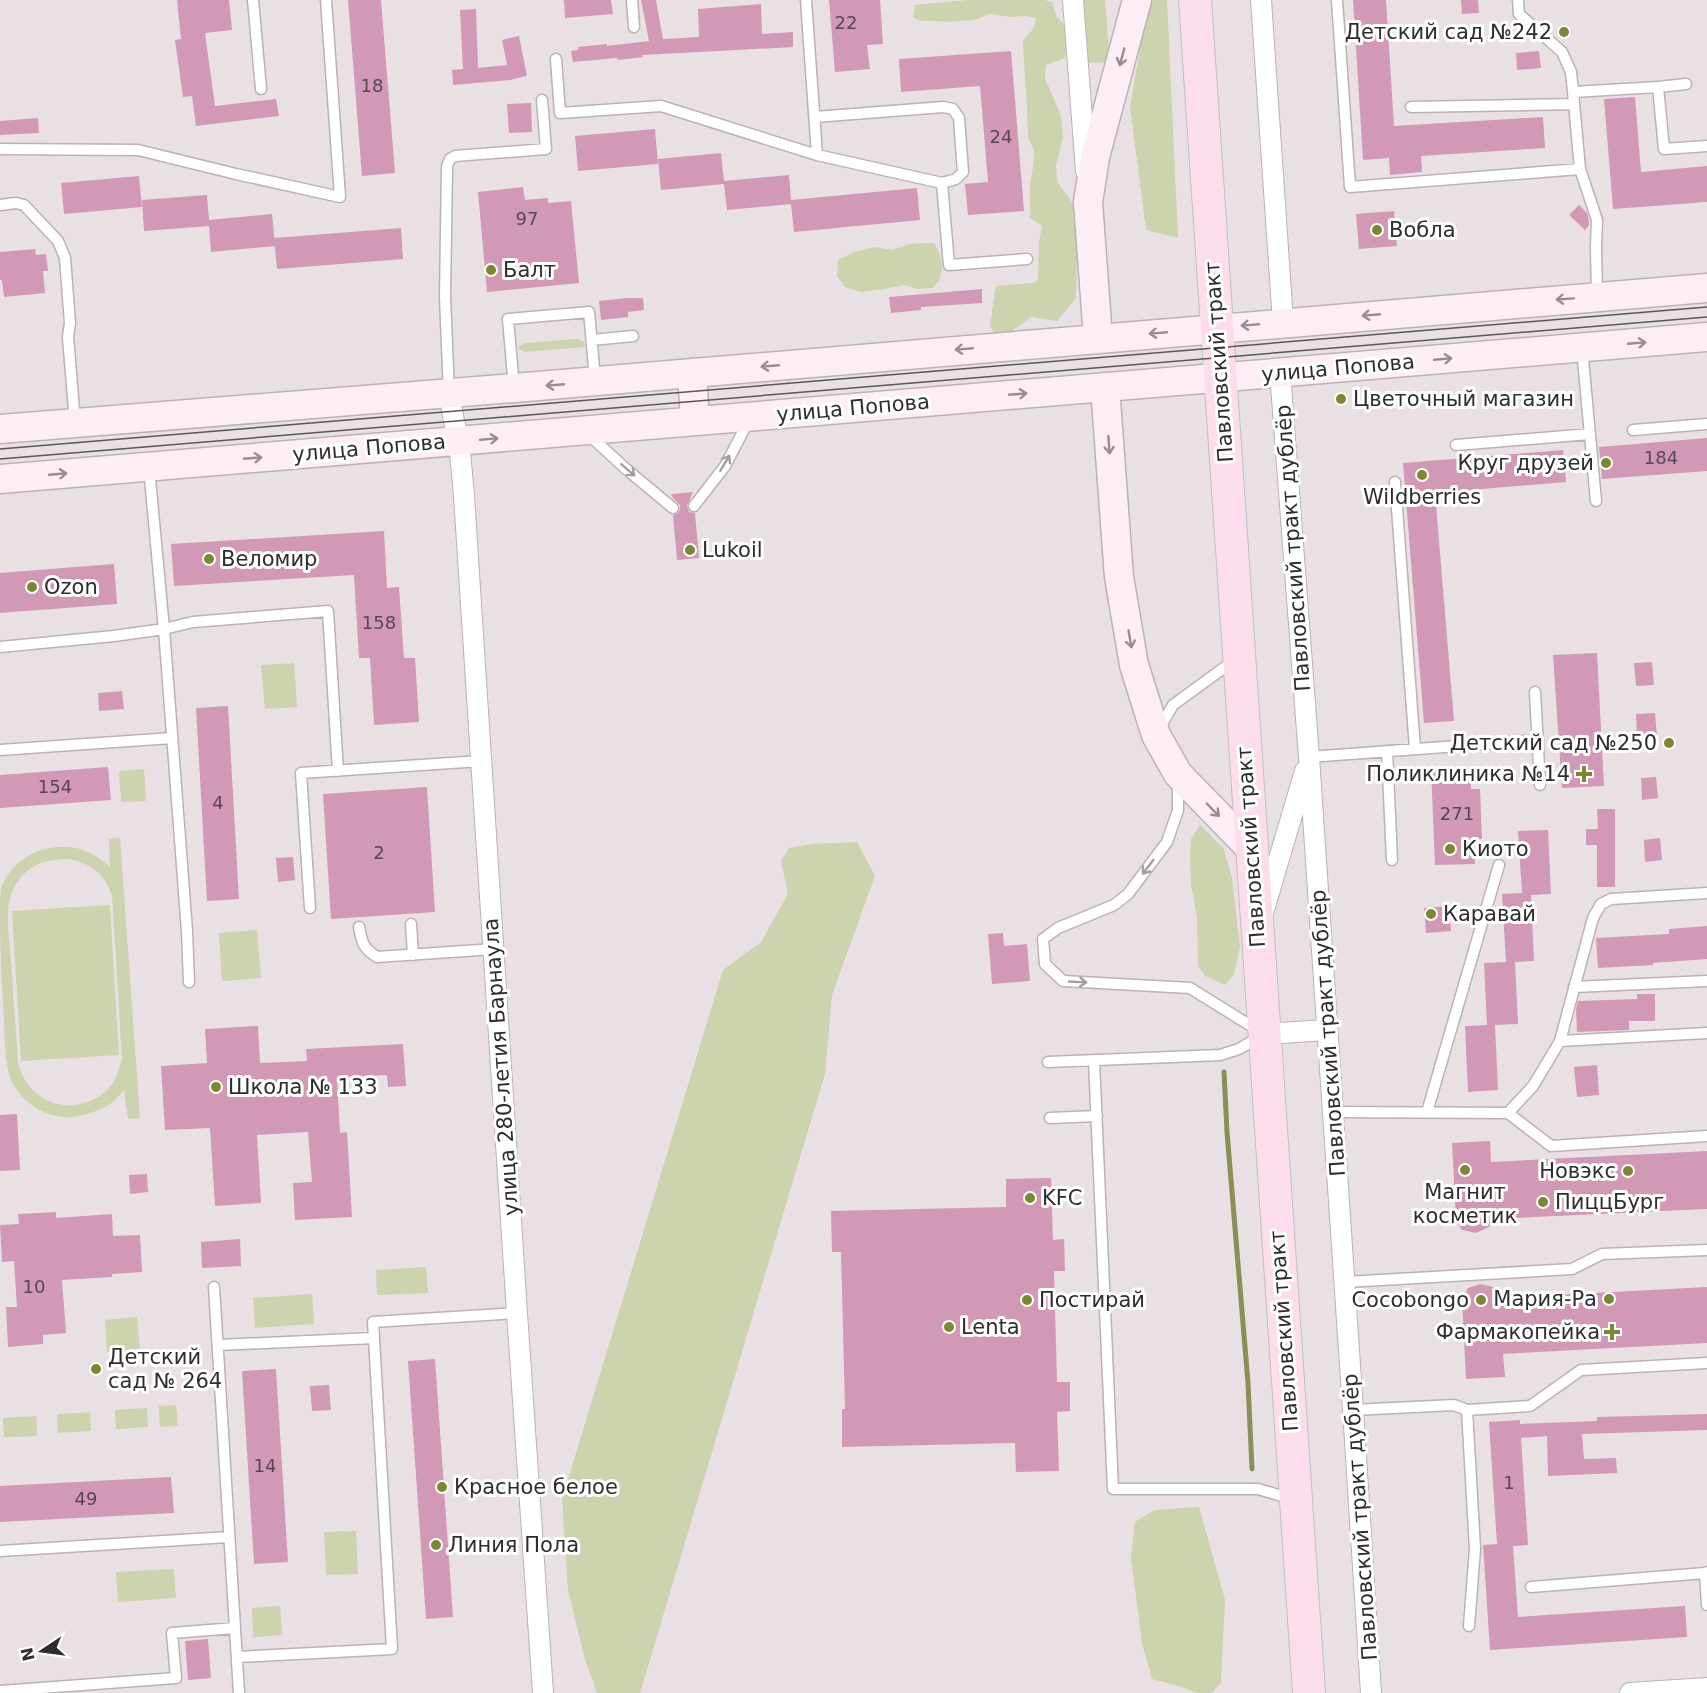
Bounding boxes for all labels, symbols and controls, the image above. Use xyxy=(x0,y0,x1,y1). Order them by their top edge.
house number: 22 xyxy=(835,12,857,33)
place label: Детский сад №242 xyxy=(1345,20,1552,44)
marker: Детский сад №242 xyxy=(1557,25,1571,39)
one-way arrow xyxy=(1116,47,1127,66)
house number: 18 xyxy=(361,75,383,96)
house number: 24 xyxy=(990,126,1012,147)
house number: 97 xyxy=(516,208,538,229)
place label: Вобла xyxy=(1389,218,1456,242)
marker: Вобла xyxy=(1370,223,1384,237)
place label: Балт xyxy=(503,258,556,282)
street label: Павловский тракт xyxy=(1200,261,1238,463)
marker: Балт xyxy=(484,263,498,277)
one-way arrow xyxy=(1556,294,1575,305)
one-way arrow xyxy=(1361,310,1381,321)
one-way arrow xyxy=(1240,320,1260,331)
one-way arrow xyxy=(1149,328,1169,339)
one-way arrow xyxy=(1627,337,1647,348)
one-way arrow xyxy=(955,344,974,355)
street label: улица Попова xyxy=(1260,349,1416,387)
one-way arrow xyxy=(1432,353,1452,364)
one-way arrow xyxy=(760,361,780,372)
one-way arrow xyxy=(545,380,565,391)
place label: Цветочный магазин xyxy=(1353,387,1574,411)
one-way arrow xyxy=(1007,388,1027,399)
street label: улица Попова xyxy=(775,389,931,427)
marker: Цветочный магазин xyxy=(1334,392,1348,406)
street label: Павловский тракт дублёр xyxy=(1271,404,1315,692)
street label: улица Попова xyxy=(291,429,447,467)
one-way arrow xyxy=(478,433,498,444)
one-way arrow xyxy=(1104,435,1115,455)
house number: 184 xyxy=(1644,447,1678,468)
place label: Круг друзей xyxy=(1458,451,1594,475)
one-way arrow xyxy=(242,452,262,463)
one-way arrow xyxy=(720,455,732,472)
marker: Круг друзей xyxy=(1599,456,1613,470)
one-way arrow xyxy=(620,463,635,477)
marker: Wildberries xyxy=(1415,468,1429,482)
one-way arrow xyxy=(48,469,68,480)
place label: Wildberries xyxy=(1363,485,1481,509)
place label: Lukoil xyxy=(702,538,763,562)
marker: Lukoil xyxy=(683,543,697,557)
place label: Веломир xyxy=(221,547,317,571)
marker: Веломир xyxy=(202,552,216,566)
place label: Ozon xyxy=(44,575,98,599)
marker: Ozon xyxy=(25,580,39,594)
house number: 158 xyxy=(362,612,396,633)
one-way arrow xyxy=(1125,629,1136,648)
place label: Детский сад №250 xyxy=(1450,731,1657,755)
marker: Детский сад №250 xyxy=(1662,736,1676,750)
street label: Павловский тракт xyxy=(1232,746,1270,948)
place label: Поликлиника №14 xyxy=(1366,762,1570,786)
marker: Поликлиника №14 xyxy=(1575,765,1593,783)
house number: 154 xyxy=(38,776,72,797)
house number: 4 xyxy=(212,792,224,813)
one-way arrow xyxy=(1206,803,1220,818)
house number: 271 xyxy=(1440,803,1474,824)
place label: Киото xyxy=(1462,837,1529,861)
house number: 2 xyxy=(373,842,385,863)
marker: Киото xyxy=(1443,842,1457,856)
one-way arrow xyxy=(1142,858,1154,874)
street label: Павловский тракт дублёр xyxy=(1306,889,1350,1177)
place label: Каравай xyxy=(1443,902,1536,926)
marker: Каравай xyxy=(1424,907,1438,921)
street label: улица 280-летия Барнаула xyxy=(479,917,523,1217)
one-way arrow xyxy=(1068,976,1088,987)
place label: Школа № 133 xyxy=(228,1075,378,1099)
marker: Школа № 133 xyxy=(209,1080,223,1094)
place label: Новэкс xyxy=(1539,1159,1616,1183)
marker: Магнит косметик xyxy=(1458,1163,1472,1177)
marker: Новэкс xyxy=(1621,1164,1635,1178)
place label: Магнит косметик xyxy=(1413,1180,1517,1228)
place label: KFC xyxy=(1042,1186,1083,1210)
place label: ПиццБург xyxy=(1555,1190,1664,1214)
marker: KFC xyxy=(1023,1191,1037,1205)
marker: ПиццБург xyxy=(1536,1195,1550,1209)
street label: Павловский тракт xyxy=(1265,1230,1303,1432)
house number: 10 xyxy=(23,1276,45,1297)
place label: Мария-Ра xyxy=(1493,1287,1597,1311)
place label: Постирай xyxy=(1039,1288,1145,1312)
place label: Cocobongo xyxy=(1351,1288,1469,1312)
marker: Мария-Ра xyxy=(1602,1292,1616,1306)
marker: Постирай xyxy=(1020,1293,1034,1307)
marker: Cocobongo xyxy=(1474,1293,1488,1307)
place label: Lenta xyxy=(961,1315,1020,1339)
marker: Lenta xyxy=(942,1320,956,1334)
place label: Фармакопейка xyxy=(1436,1320,1600,1344)
marker: Фармакопейка xyxy=(1605,1325,1619,1339)
place label: Детский сад № 264 xyxy=(108,1345,222,1393)
marker: Детский сад № 264 xyxy=(89,1362,103,1376)
street label: Павловский тракт дублёр xyxy=(1338,1373,1382,1661)
house number: 14 xyxy=(254,1455,276,1476)
house number: 1 xyxy=(1503,1472,1515,1493)
place label: Красное белое xyxy=(454,1475,618,1499)
marker: Красное белое xyxy=(435,1480,449,1494)
house number: 49 xyxy=(75,1488,97,1509)
place label: Линия Пола xyxy=(448,1533,579,1557)
marker: Линия Пола xyxy=(429,1538,443,1552)
north arrow xyxy=(12,1621,72,1681)
text: N xyxy=(17,1646,39,1663)

